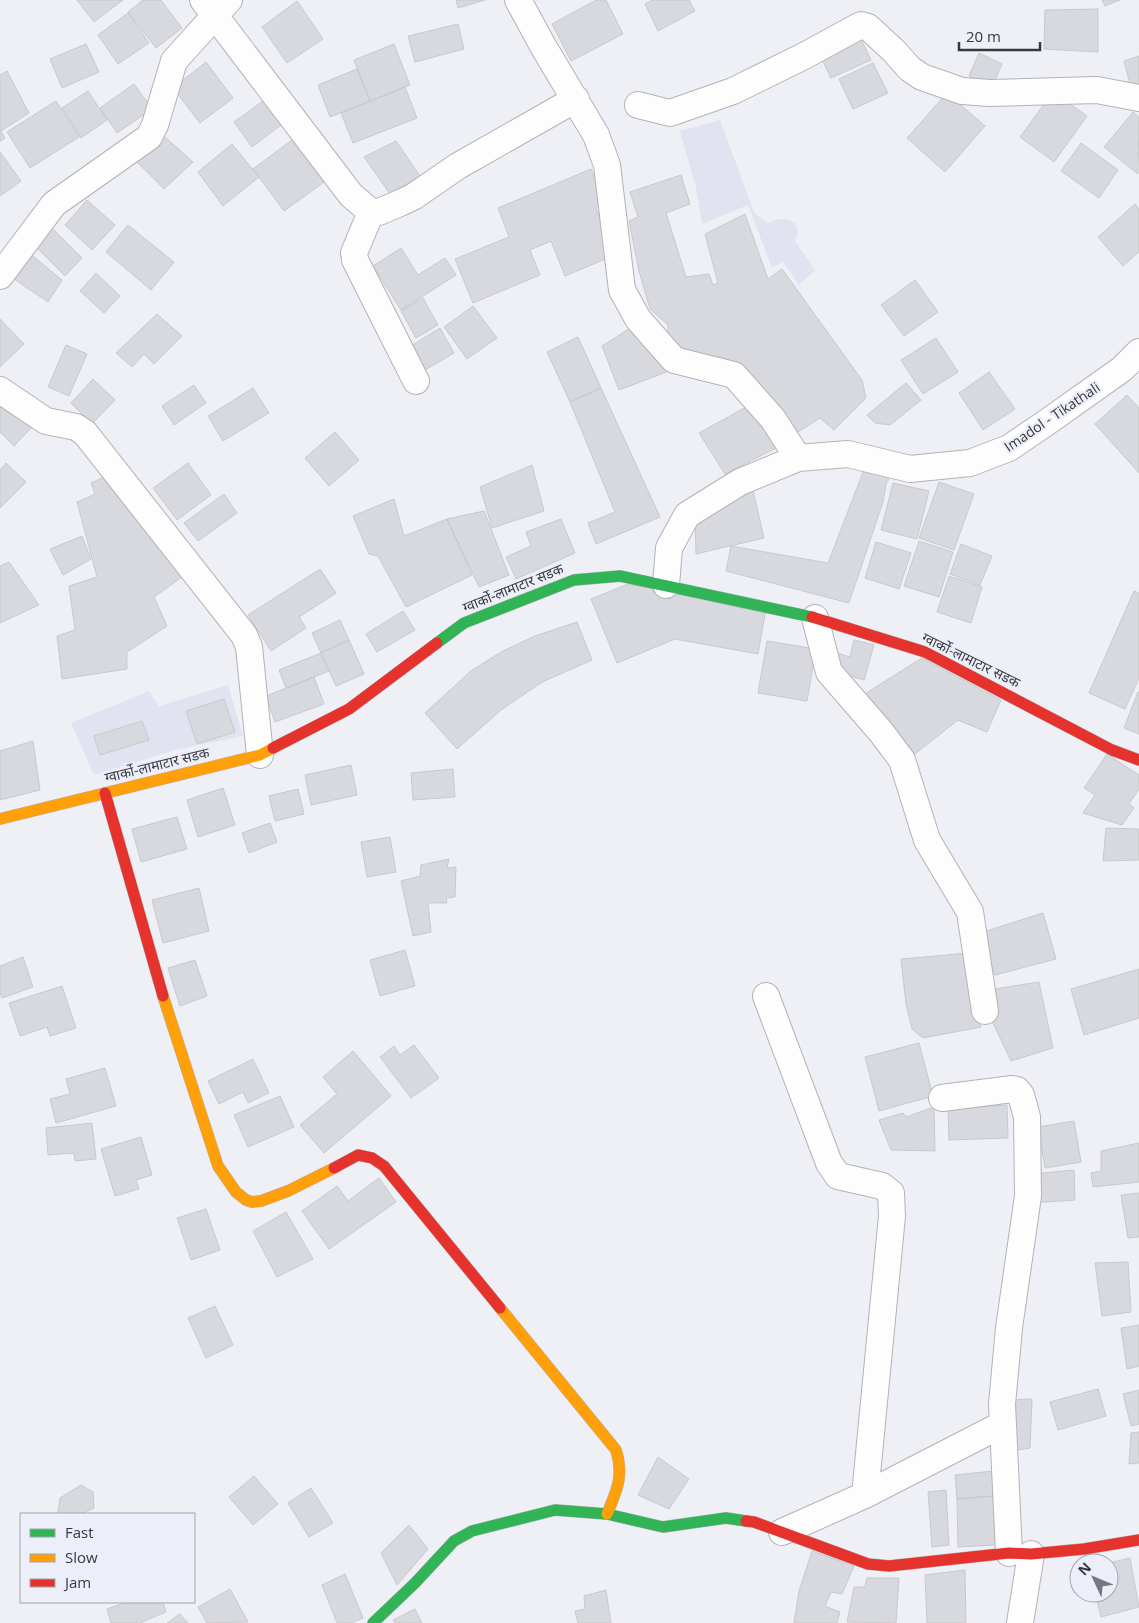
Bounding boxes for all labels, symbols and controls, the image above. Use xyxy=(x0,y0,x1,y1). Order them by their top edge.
scale bar xyxy=(959,20,1040,52)
text: 20 m xyxy=(966,26,1001,46)
street label: Imadol - Tikathali xyxy=(1000,377,1103,456)
street label: ग्वार्को-लामाटार सडक xyxy=(460,559,566,616)
street label: ग्वार्को-लामाटार सडक xyxy=(919,628,1024,692)
street label: ग्वार्को-लामाटार सडक xyxy=(103,742,211,787)
legend xyxy=(20,1513,195,1603)
text: Fast xyxy=(65,1522,94,1542)
text: Slow xyxy=(65,1547,98,1567)
north arrow xyxy=(1069,1553,1119,1603)
text: N xyxy=(1073,1558,1095,1579)
text: Jam xyxy=(63,1572,91,1592)

